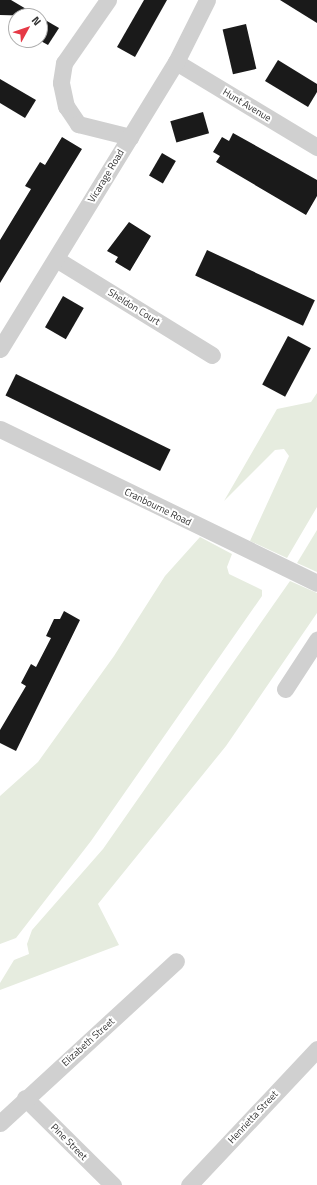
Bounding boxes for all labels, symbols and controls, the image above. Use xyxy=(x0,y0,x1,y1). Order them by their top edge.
north arrow xyxy=(8,8,48,48)
text: N xyxy=(28,13,45,29)
street label: Hunt Avenue xyxy=(221,86,273,124)
street label: Vicarage Road xyxy=(85,147,127,205)
street label: Sheldon Court xyxy=(106,286,162,328)
street label: Cranbourne Road xyxy=(123,486,193,528)
street label: Elizabeth Street xyxy=(59,1015,117,1069)
street label: Henrietta Street xyxy=(225,1088,281,1146)
street label: Pine Street xyxy=(48,1121,90,1163)

